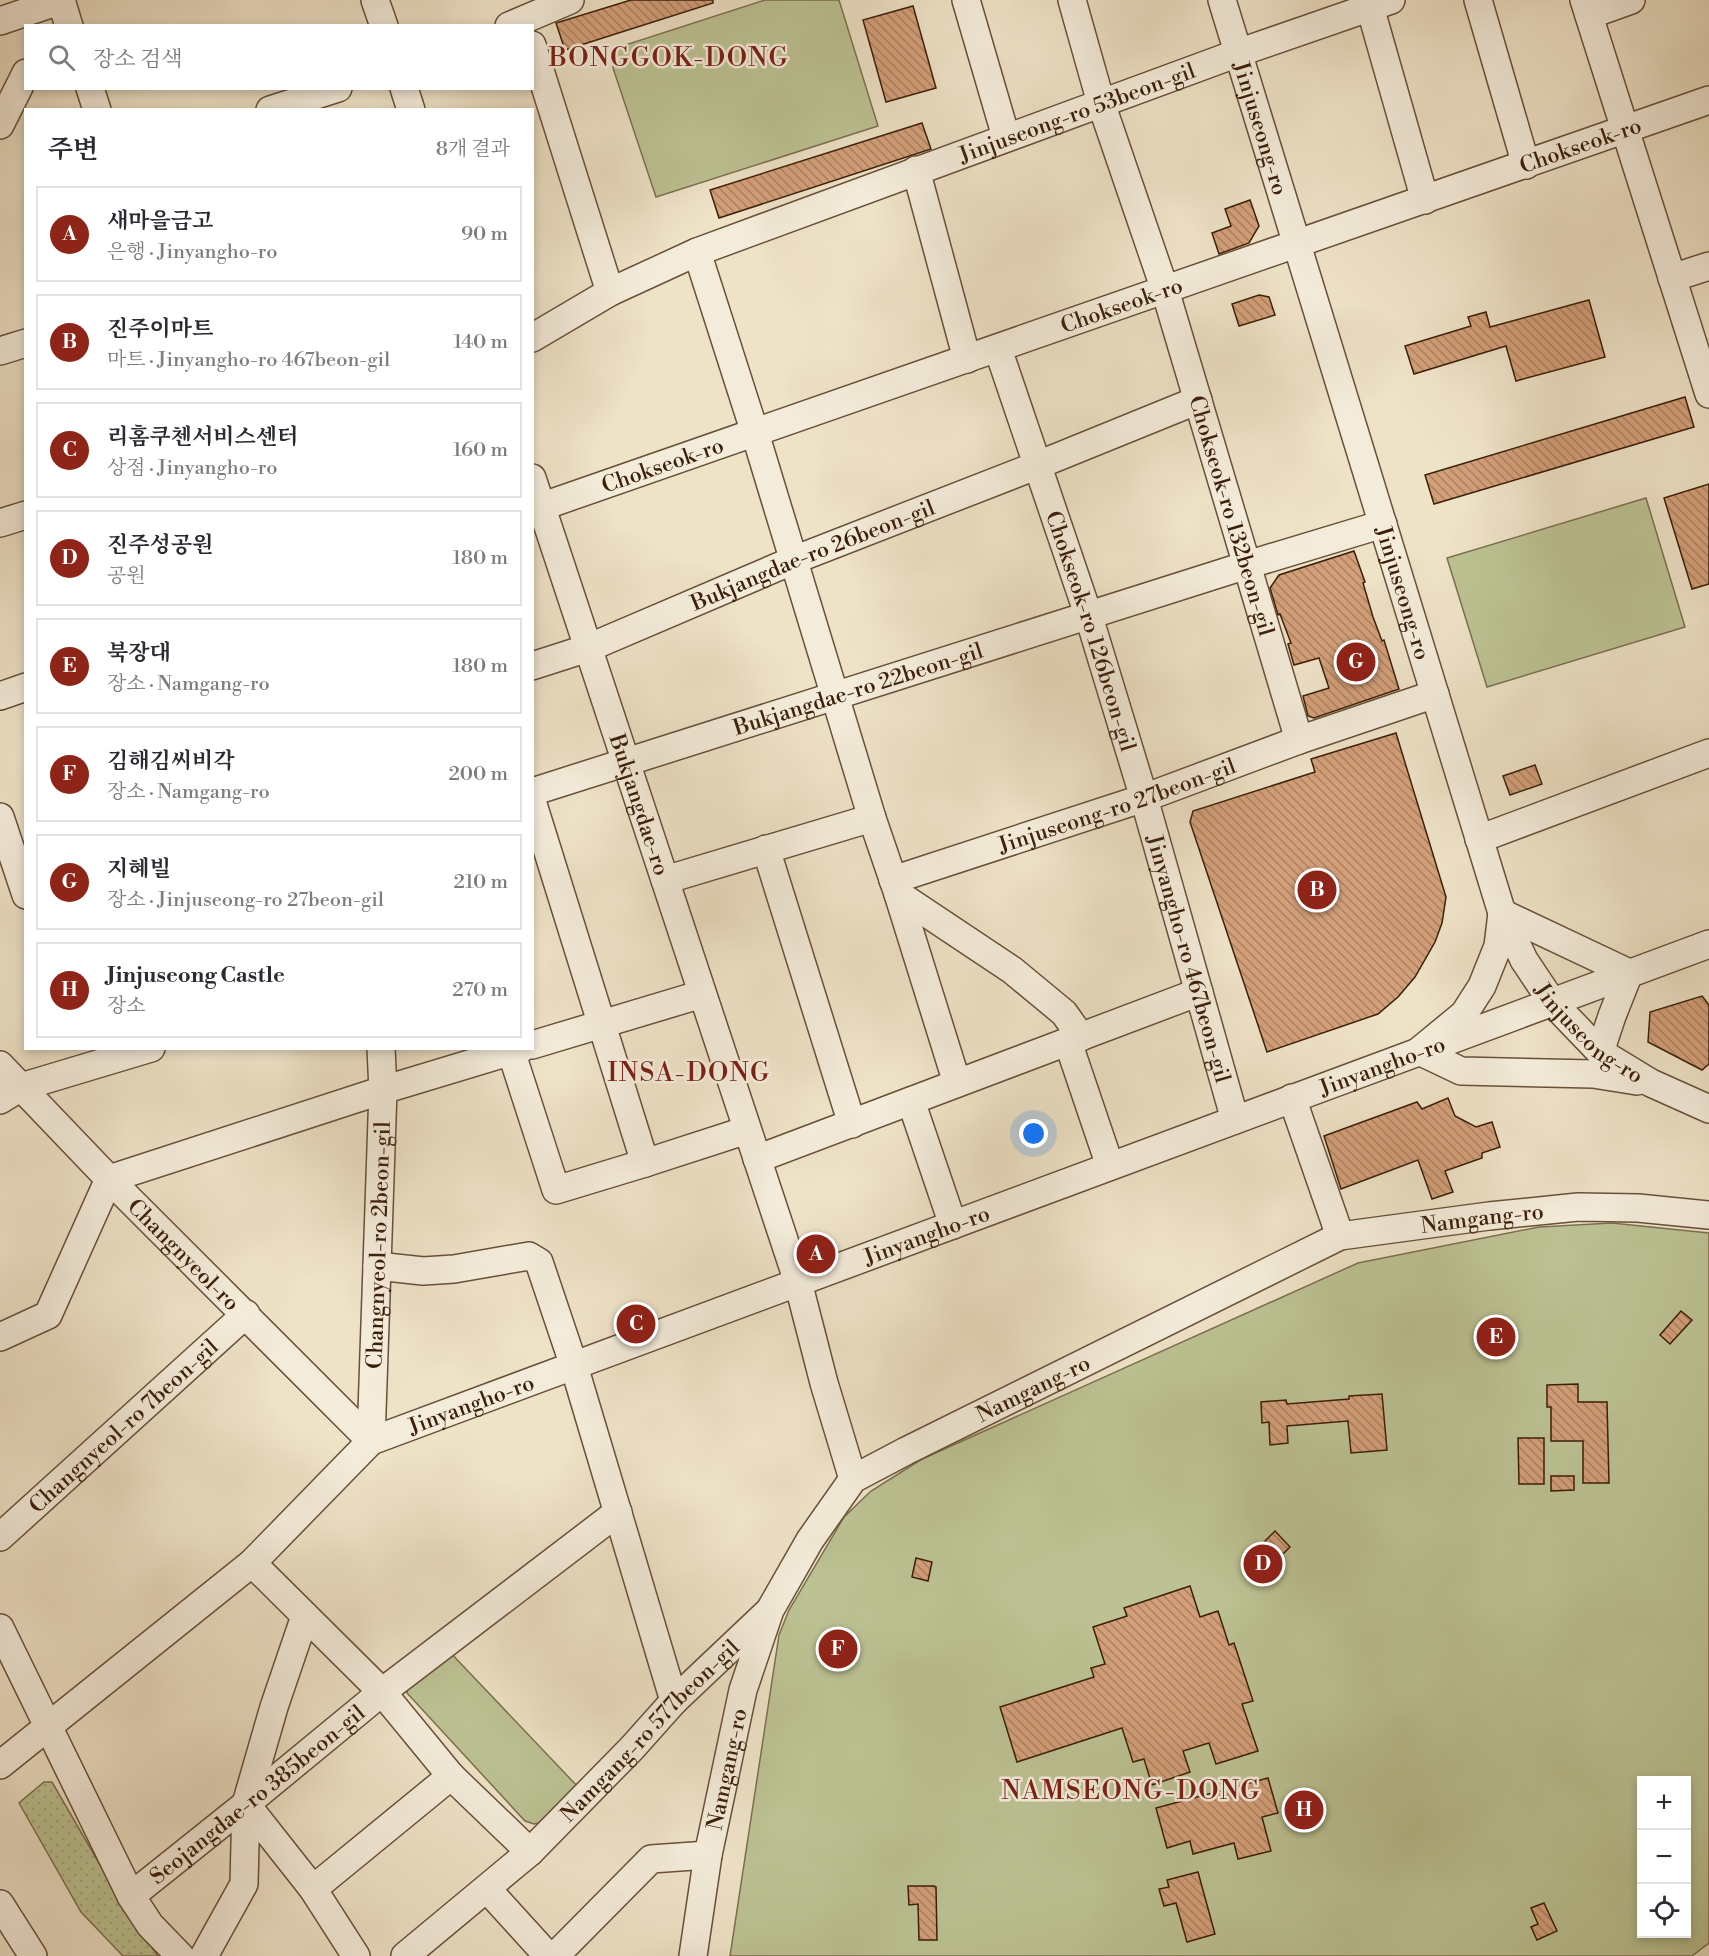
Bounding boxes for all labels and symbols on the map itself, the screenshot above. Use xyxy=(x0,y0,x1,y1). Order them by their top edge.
district label: BONGGOK-DONG xyxy=(548,42,789,74)
street label: Jinjuseong-ro 53beon-gil xyxy=(954,58,1200,170)
street label: Jinjuseong-ro xyxy=(1226,58,1293,199)
street label: Chokseok-ro xyxy=(1516,113,1645,180)
street label: Chokseok-ro xyxy=(1057,272,1186,340)
street label: Chokseok-ro 132beon-gil xyxy=(1182,393,1279,640)
street label: Chokseok-ro xyxy=(598,432,727,500)
street label: Bukjangdae-ro 26beon-gil xyxy=(686,494,939,618)
street label: Chokseok-ro 126beon-gil xyxy=(1039,508,1141,755)
street label: Jinjuseong-ro xyxy=(1369,522,1436,663)
street label: Bukjangdae-ro 22beon-gil xyxy=(729,638,987,742)
pin: G xyxy=(1336,640,1376,684)
street label: Bukjangdae-ro xyxy=(602,730,675,879)
street label: Jinjuseong-ro 27beon-gil xyxy=(994,753,1240,860)
street label: Jinyangho-ro 467beon-gil xyxy=(1140,831,1236,1086)
pin: B xyxy=(1298,868,1336,912)
street label: Jinjuseong-ro xyxy=(1528,977,1648,1090)
street label: Jinyangho-ro xyxy=(1315,1031,1449,1103)
district label: INSA-DONG xyxy=(607,1057,771,1089)
your location xyxy=(1019,1119,1048,1148)
street label: Changnyeol-ro 2beon-gil xyxy=(361,1120,397,1369)
street label: Changnyeol-ro xyxy=(121,1193,245,1317)
street label: Namgang-ro xyxy=(1419,1199,1545,1240)
street label: Jinyangho-ro xyxy=(859,1200,994,1272)
pin: A xyxy=(796,1232,836,1276)
pin: C xyxy=(616,1302,656,1346)
pin: E xyxy=(1476,1314,1516,1360)
street label: Changnyeol-ro 7beon-gil xyxy=(24,1334,225,1519)
street label: Namgang-ro xyxy=(972,1350,1095,1429)
street label: Jinyangho-ro xyxy=(404,1370,538,1441)
pin: D xyxy=(1244,1542,1282,1586)
pin: F xyxy=(818,1626,858,1672)
street label: Namgang-ro 577beon-gil xyxy=(554,1635,746,1827)
street label: Seojangdae-ro 385beon-gil xyxy=(145,1699,371,1891)
street label: Namgang-ro xyxy=(700,1705,752,1831)
district label: NAMSEONG-DONG xyxy=(1001,1775,1261,1807)
pin: H xyxy=(1284,1788,1324,1832)

